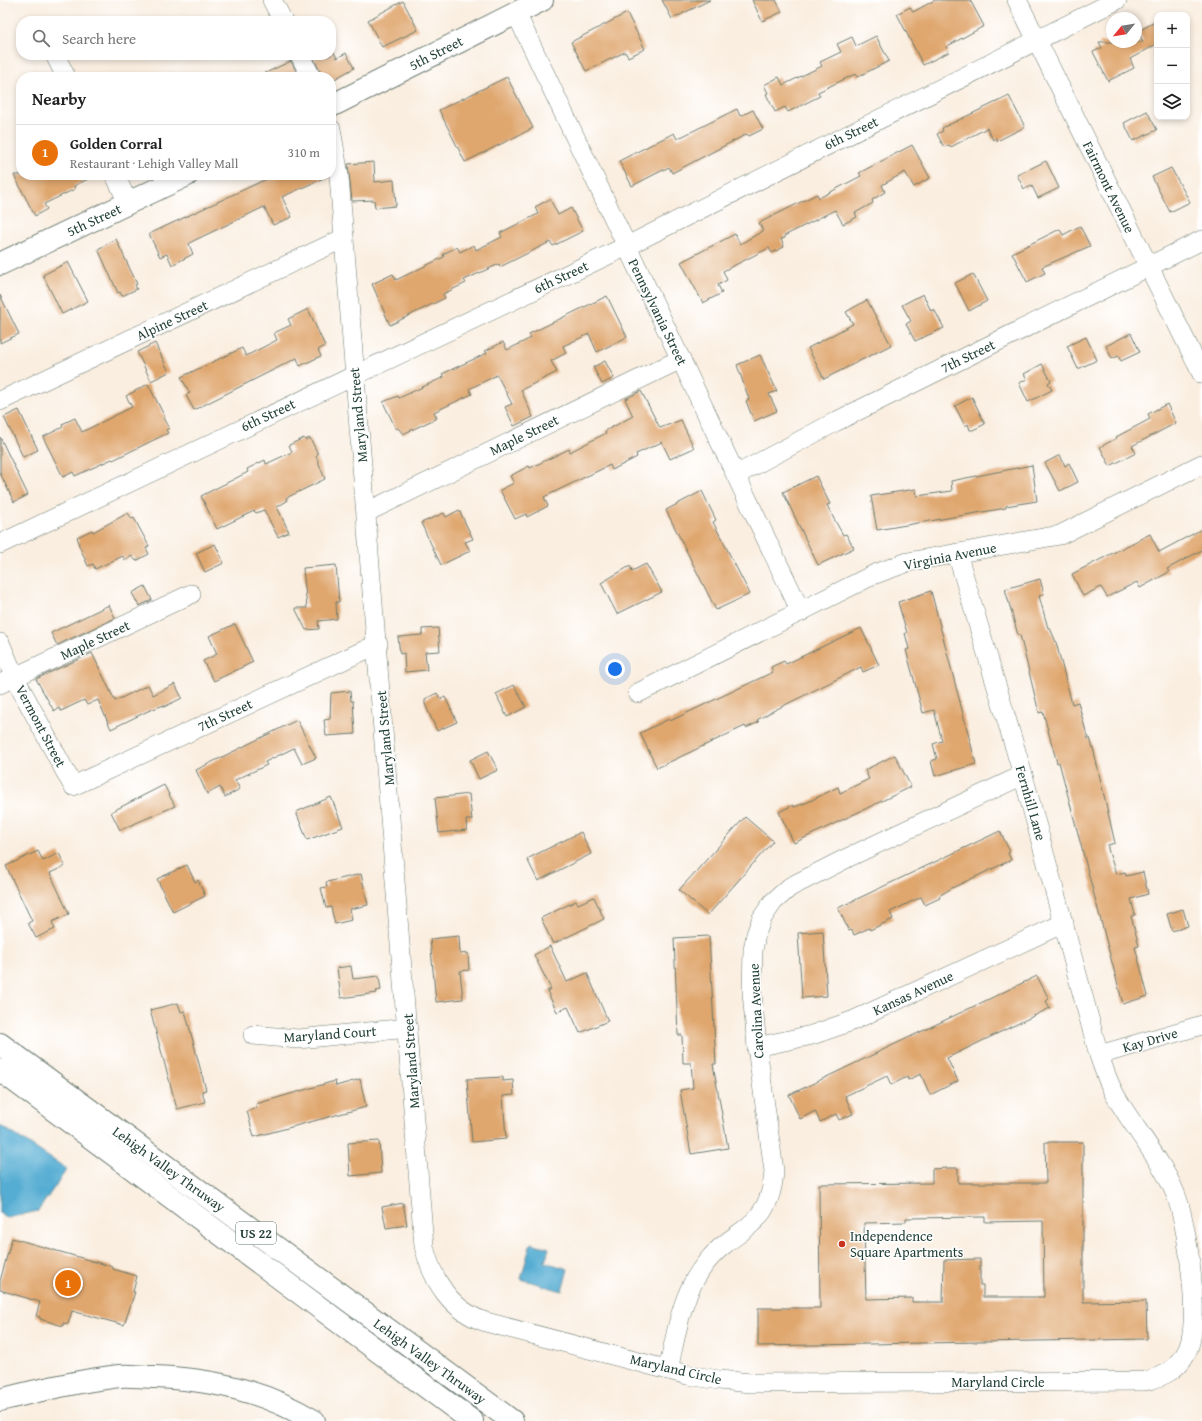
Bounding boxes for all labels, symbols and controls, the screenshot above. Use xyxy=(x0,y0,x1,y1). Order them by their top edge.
north arrow xyxy=(1106,12,1142,48)
map controls xyxy=(1154,12,1190,120)
button: + xyxy=(1154,12,1190,48)
search box xyxy=(16,16,336,60)
icon: search xyxy=(30,27,52,49)
text: Search here xyxy=(62,28,136,49)
street label: 5th Street xyxy=(406,31,466,75)
button: − xyxy=(1154,48,1190,84)
button: layers xyxy=(1154,84,1190,120)
text: Nearby xyxy=(32,86,86,111)
street label: 6th Street xyxy=(821,111,882,155)
text: Golden Corral xyxy=(70,133,162,154)
street label: Fairmont Avenue xyxy=(1078,138,1140,237)
text: 1 xyxy=(42,143,48,162)
text: 310 m xyxy=(288,143,320,162)
text: Restaurant · Lehigh Valley Mall xyxy=(70,154,238,173)
street label: 5th Street xyxy=(63,199,125,241)
street label: Pennsylvania Street xyxy=(623,255,693,369)
street label: 6th Street xyxy=(530,256,592,298)
street label: Alpine Street xyxy=(133,295,211,345)
street label: 7th Street xyxy=(938,334,999,378)
street label: Maryland Street xyxy=(344,367,372,463)
street label: 6th Street xyxy=(237,394,299,436)
street label: Maple Street xyxy=(486,410,562,460)
street label: Virginia Avenue xyxy=(902,537,999,575)
street label: Maple Street xyxy=(57,615,133,665)
your location xyxy=(605,659,625,679)
street label: Vermont Street xyxy=(11,681,71,771)
street label: Maryland Street xyxy=(371,690,399,786)
street label: 7th Street xyxy=(194,694,256,736)
street label: Fernhill Lane xyxy=(1011,763,1051,843)
street label: Carolina Avenue xyxy=(743,962,768,1059)
street label: Kansas Avenue xyxy=(870,965,957,1020)
street label: Maryland Street xyxy=(398,1013,424,1109)
street label: Maryland Court xyxy=(283,1021,377,1047)
street label: Kay Drive xyxy=(1120,1023,1180,1057)
street label: Lehigh Valley Thruway xyxy=(109,1121,229,1217)
road number: US 22 xyxy=(236,1222,276,1244)
place label: Independence Square Apartments xyxy=(850,1226,963,1262)
marker: Independence Square Apartments xyxy=(837,1239,847,1249)
pin: 1 xyxy=(55,1268,81,1298)
street label: Lehigh Valley Thruway xyxy=(370,1313,490,1409)
street label: Maryland Circle xyxy=(628,1349,724,1389)
street label: Maryland Circle xyxy=(951,1372,1045,1392)

